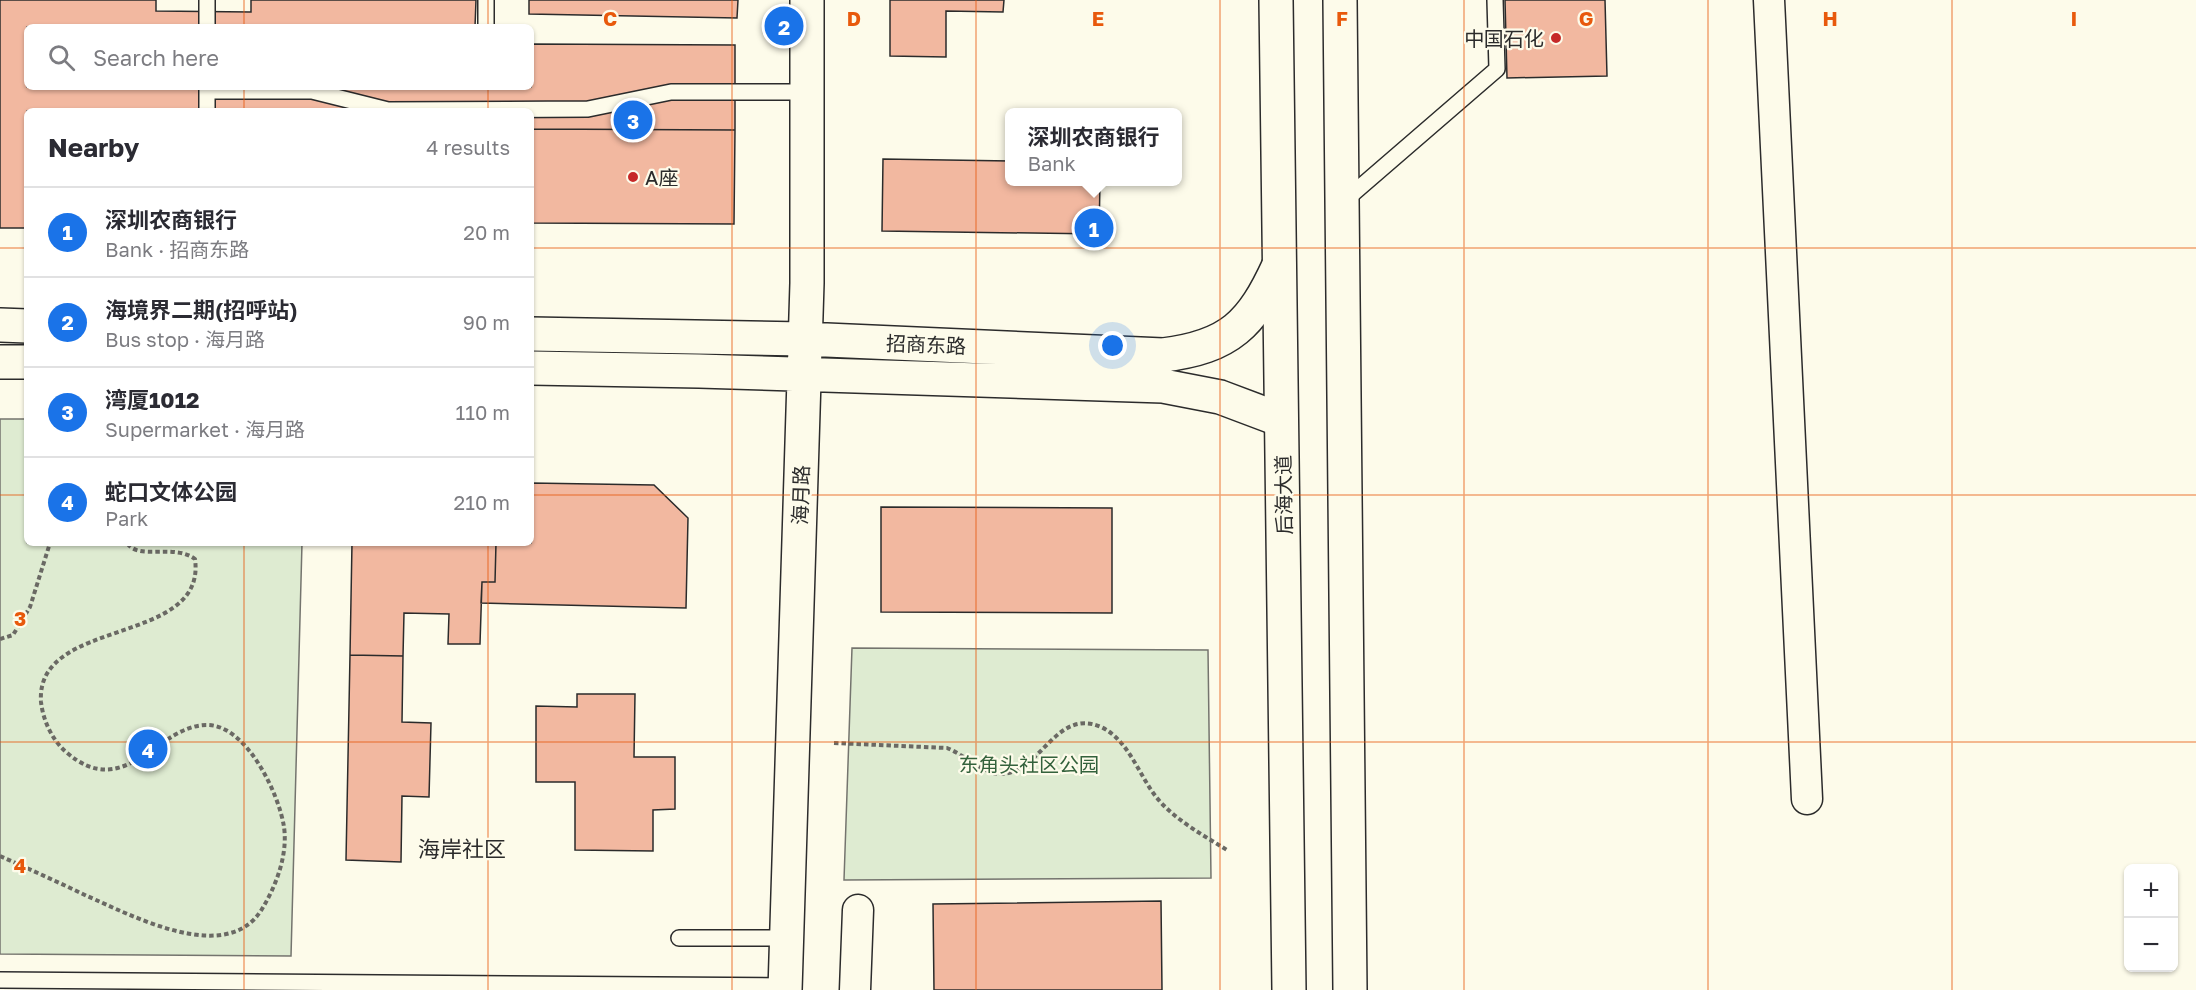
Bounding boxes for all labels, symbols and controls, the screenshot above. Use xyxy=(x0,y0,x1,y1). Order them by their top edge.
pin: 2 xyxy=(764,3,804,48)
text: C xyxy=(603,6,617,30)
text: D xyxy=(847,6,861,30)
text: E xyxy=(1092,6,1104,30)
text: F xyxy=(1336,6,1348,30)
text: G xyxy=(1579,6,1593,30)
text: H xyxy=(1822,6,1838,30)
text: I xyxy=(2071,6,2077,30)
search box xyxy=(24,24,534,90)
place label: 中国石化 xyxy=(1464,26,1544,50)
marker: 中国石化 xyxy=(1549,31,1563,45)
icon: search xyxy=(45,41,78,74)
text: Search here xyxy=(93,44,219,71)
pin: 3 xyxy=(614,98,652,142)
popup xyxy=(1005,108,1182,186)
text: 深圳农商银行 xyxy=(1027,123,1160,150)
text: Nearby xyxy=(48,132,139,163)
text: 4 results xyxy=(426,135,510,159)
text: Bank xyxy=(1027,151,1076,175)
place label: A座 xyxy=(645,165,678,189)
marker: A座 xyxy=(626,170,640,184)
text: 深圳农商银行 xyxy=(105,206,237,233)
pin: 1 xyxy=(1074,206,1114,250)
text: 1 xyxy=(62,220,73,244)
text: 20 m xyxy=(463,220,510,244)
text: Bank · 招商东路 xyxy=(105,237,249,261)
text: 海境界二期(招呼站) xyxy=(105,296,298,323)
text: 2 xyxy=(61,310,74,334)
text: 90 m xyxy=(463,310,510,334)
text: Bus stop · 海月路 xyxy=(105,327,265,351)
street label: 招商东路 xyxy=(886,331,966,357)
your location xyxy=(1098,331,1127,360)
text: 湾厦1012 xyxy=(105,386,199,413)
text: 3 xyxy=(61,400,74,424)
text: 110 m xyxy=(456,400,510,424)
text: Supermarket · 海月路 xyxy=(105,417,305,441)
street label: 后海大道 xyxy=(1270,455,1296,535)
street label: 海月路 xyxy=(787,465,813,525)
text: 蛇口文体公园 xyxy=(105,478,237,505)
text: 4 xyxy=(61,490,74,514)
text: 210 m xyxy=(454,490,510,514)
text: Park xyxy=(105,506,148,530)
text: 3 xyxy=(14,606,26,630)
pin: 4 xyxy=(128,726,168,771)
park label: 东角头社区公园 xyxy=(959,752,1099,776)
district label: 海岸社区 xyxy=(418,835,506,862)
text: 4 xyxy=(14,853,26,877)
map controls xyxy=(2124,864,2178,972)
button: + xyxy=(2124,864,2178,918)
button: − xyxy=(2124,918,2178,972)

